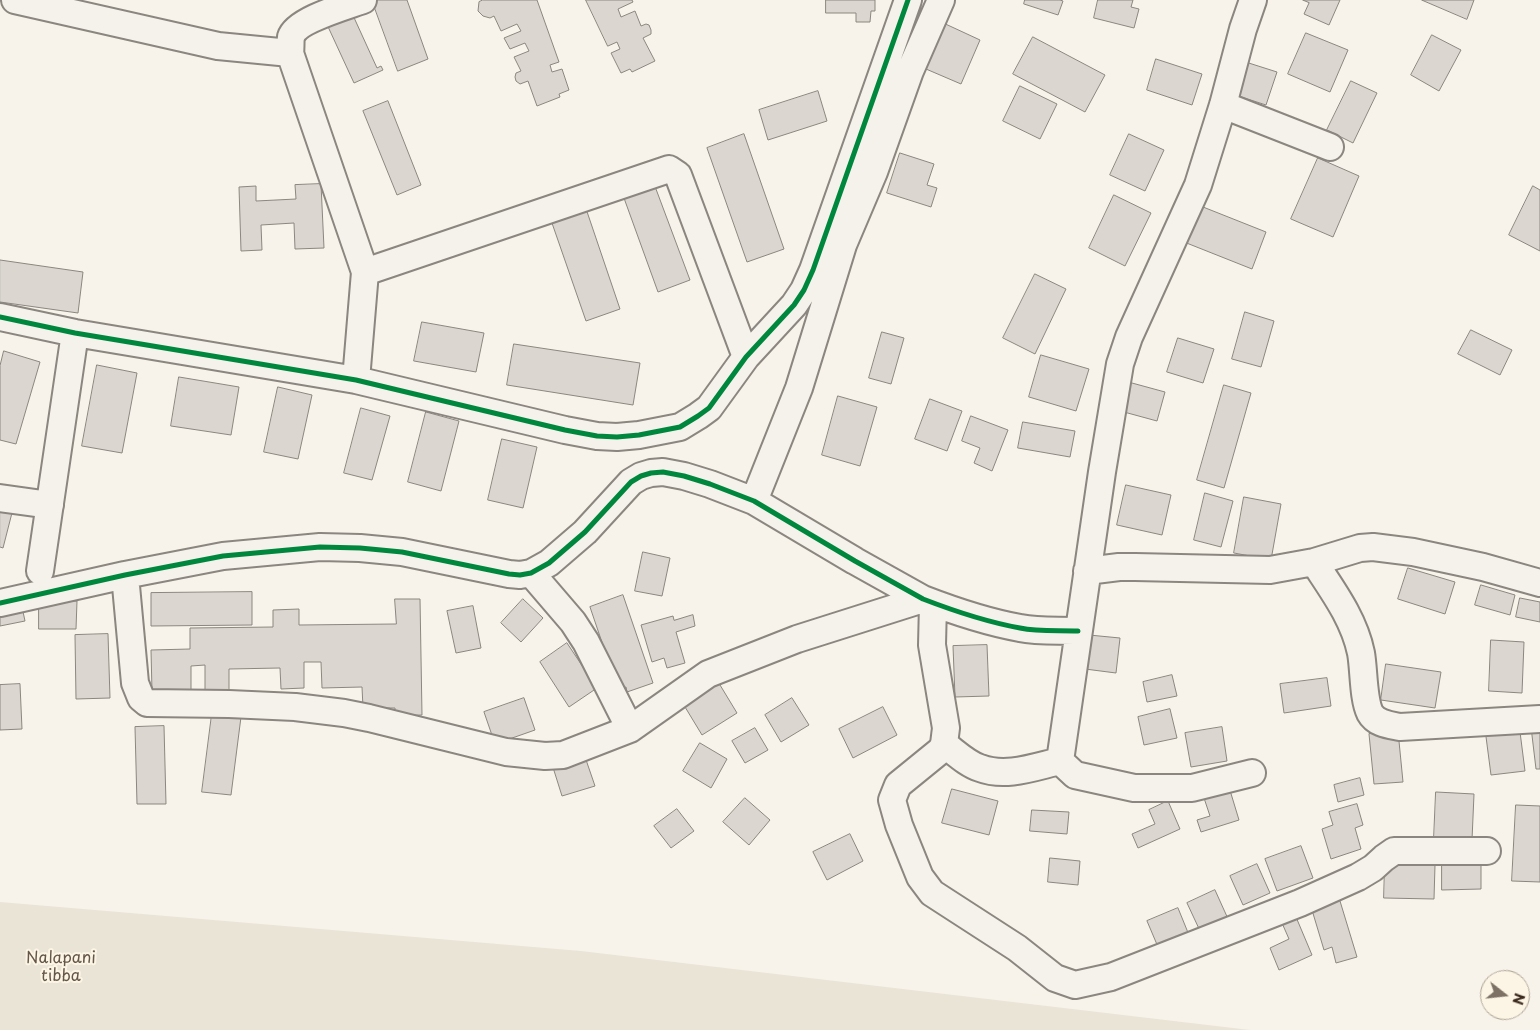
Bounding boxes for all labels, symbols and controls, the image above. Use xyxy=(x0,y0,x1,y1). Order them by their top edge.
park label: Nalapani tibba xyxy=(26,949,96,987)
north arrow xyxy=(1480,970,1530,1020)
text: N xyxy=(1507,991,1531,1007)

